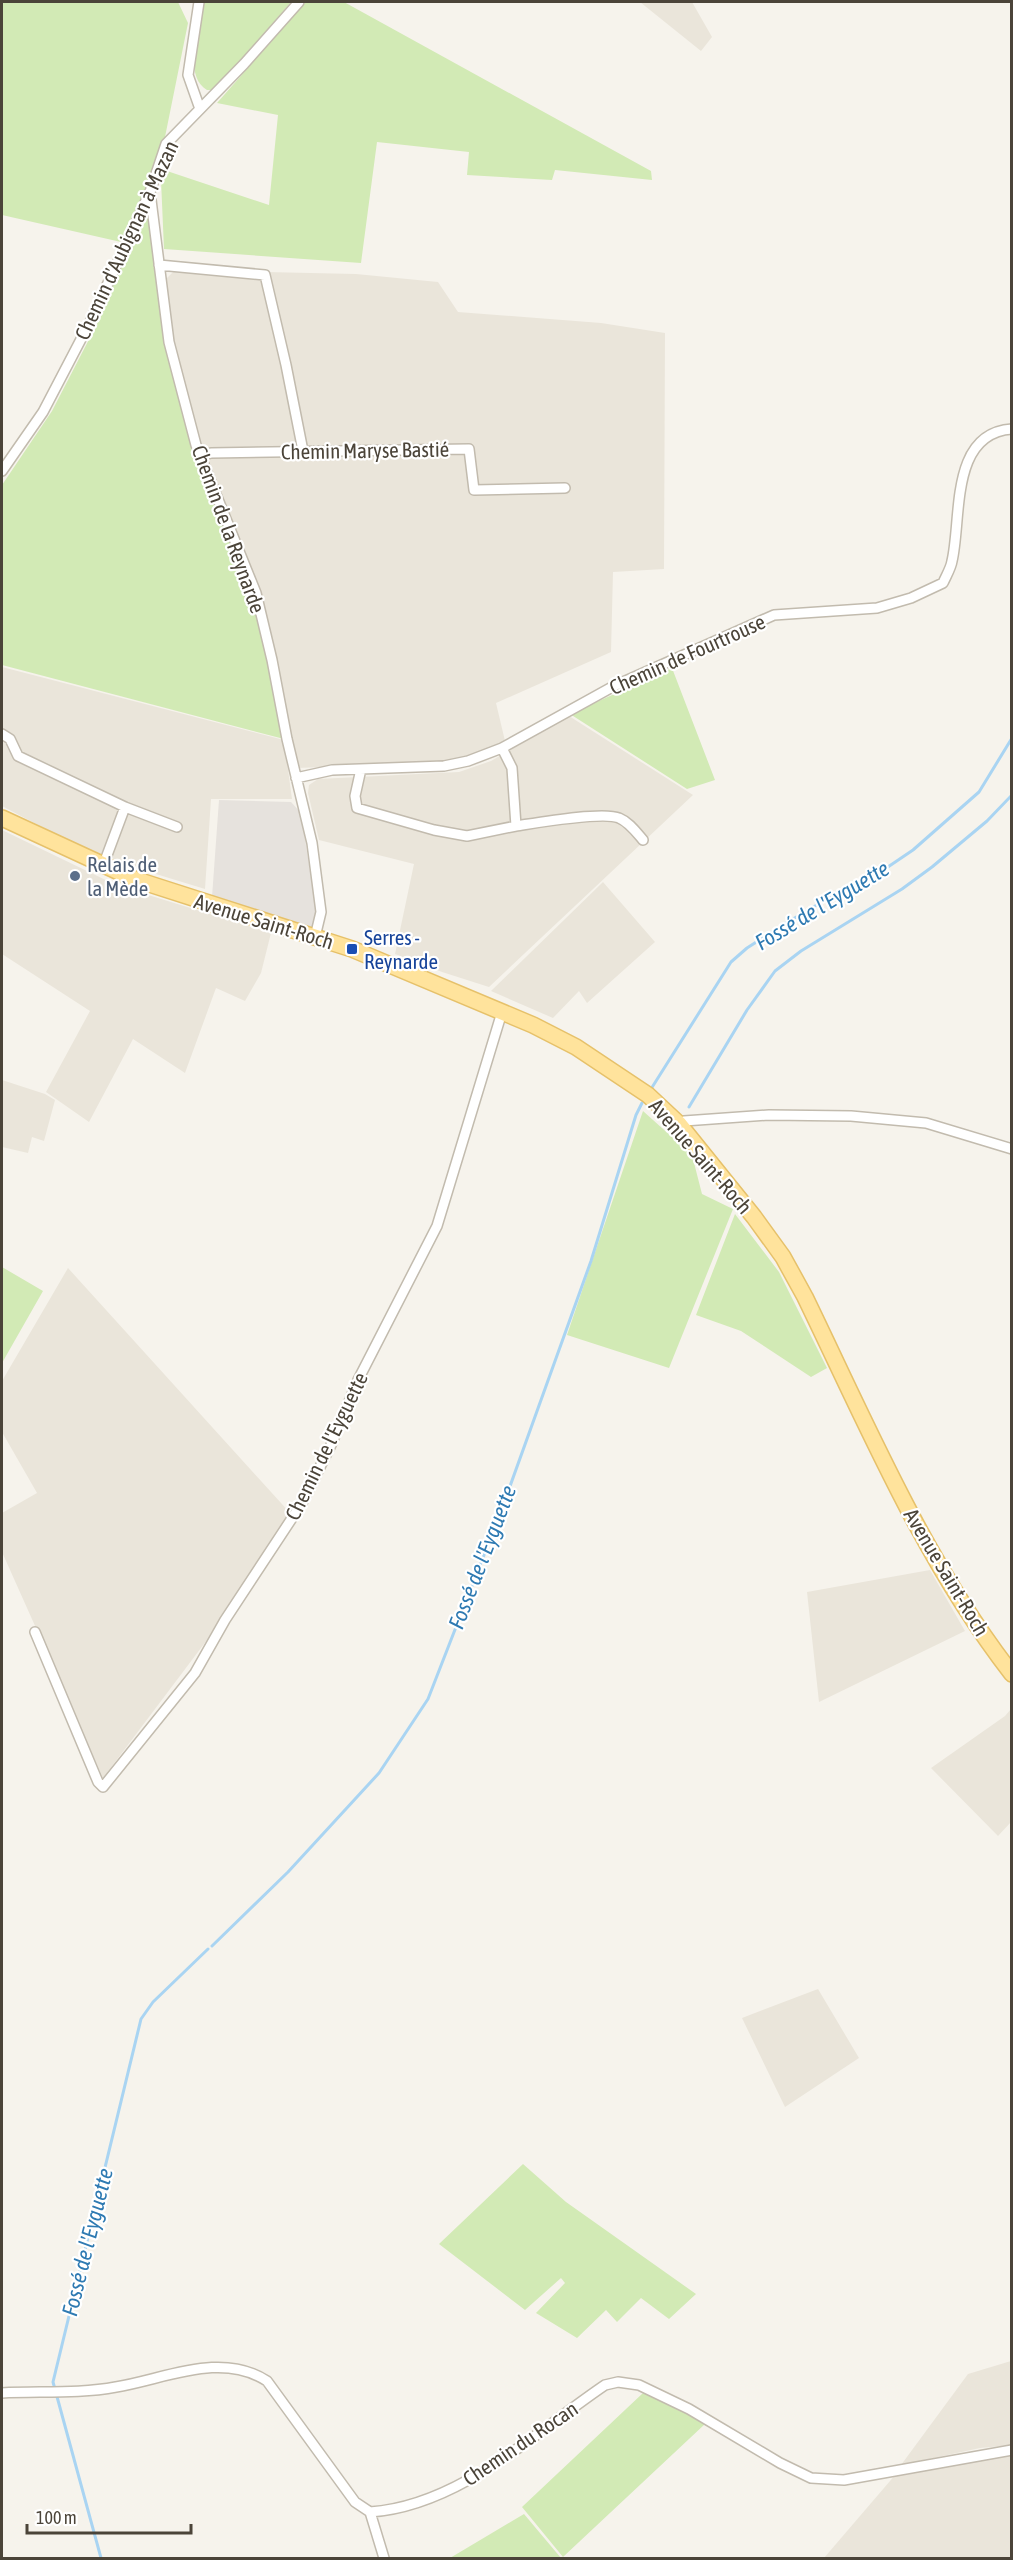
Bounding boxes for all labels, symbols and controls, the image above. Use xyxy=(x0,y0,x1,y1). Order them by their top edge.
street label: Chemin d'Aubignan à Mazan xyxy=(69,137,183,343)
street label: Chemin Maryse Bastié xyxy=(281,437,449,463)
street label: Chemin de la Reynarde xyxy=(187,442,271,616)
street label: Chemin de Fourtrouse xyxy=(605,609,769,699)
place label: Relais de la Mède xyxy=(87,852,157,900)
water label: Fossé de l'Eyguette xyxy=(750,855,894,955)
marker: Relais de la Mède xyxy=(68,869,82,883)
street label: Avenue Saint-Roch xyxy=(192,888,336,954)
place label: Serres - Reynarde xyxy=(364,925,438,973)
marker: Serres - Reynarde xyxy=(345,942,359,956)
street label: Avenue Saint-Roch xyxy=(645,1094,757,1218)
street label: Chemin de l'Eyguette xyxy=(280,1368,372,1524)
water label: Fossé de l'Eyguette xyxy=(443,1481,521,1633)
street label: Avenue Saint-Roch xyxy=(900,1504,994,1640)
water label: Fossé de l'Eyguette xyxy=(56,2165,118,2319)
street label: Chemin du Rocan xyxy=(458,2396,582,2490)
scale bar xyxy=(27,2497,190,2535)
text: 100 m xyxy=(36,2507,77,2528)

